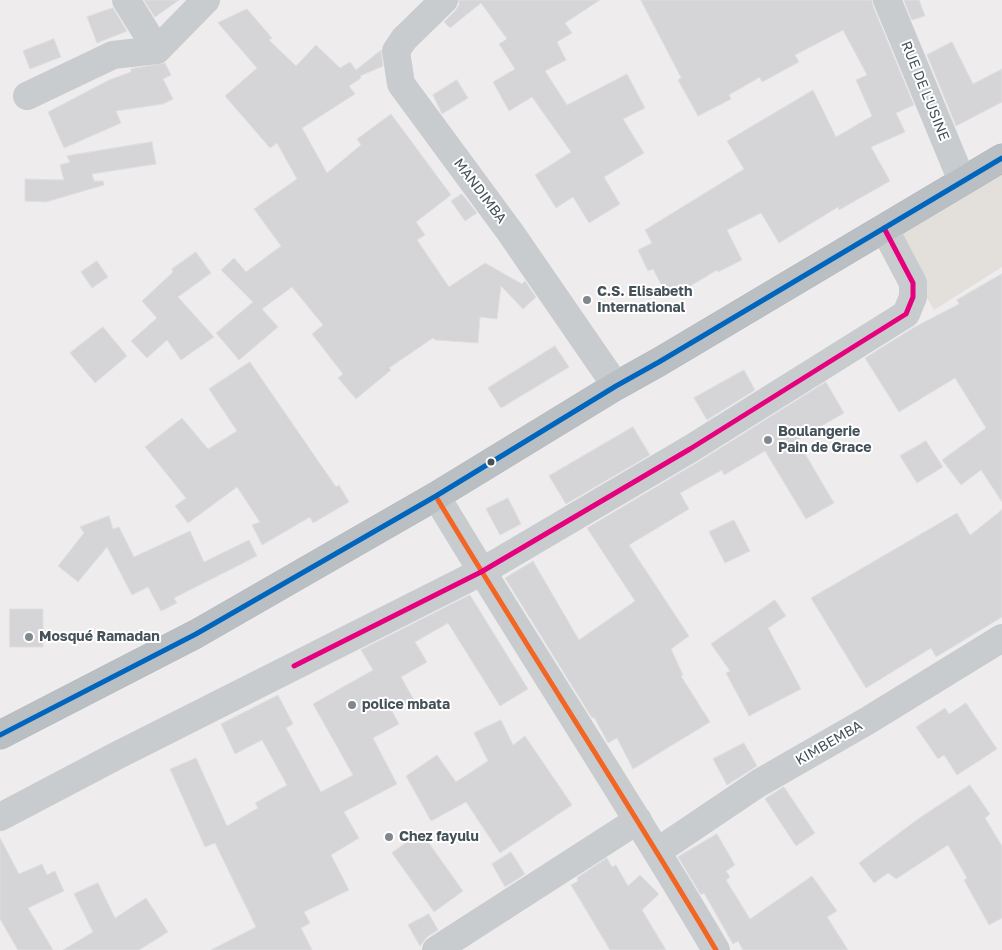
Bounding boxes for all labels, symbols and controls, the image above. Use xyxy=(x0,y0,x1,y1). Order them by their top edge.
street label: RUE DE L'USINE xyxy=(897,39,953,143)
street label: MANDIMBA xyxy=(450,155,510,227)
place label: C.S. Elisabeth International xyxy=(597,284,692,316)
marker: C.S. Elisabeth International xyxy=(581,294,593,306)
place label: Boulangerie Pain de Grace xyxy=(778,424,871,457)
marker: Boulangerie Pain de Grace xyxy=(762,434,774,446)
unlabelled marker xyxy=(486,457,496,467)
place label: Mosqué Ramadan xyxy=(39,629,160,645)
marker: Mosqué Ramadan xyxy=(23,631,35,643)
place label: police mbata xyxy=(362,697,450,713)
marker: police mbata xyxy=(346,699,358,711)
street label: KIMBEMBA xyxy=(793,717,865,769)
place label: Chez fayulu xyxy=(399,829,479,845)
marker: Chez fayulu xyxy=(383,831,395,843)

